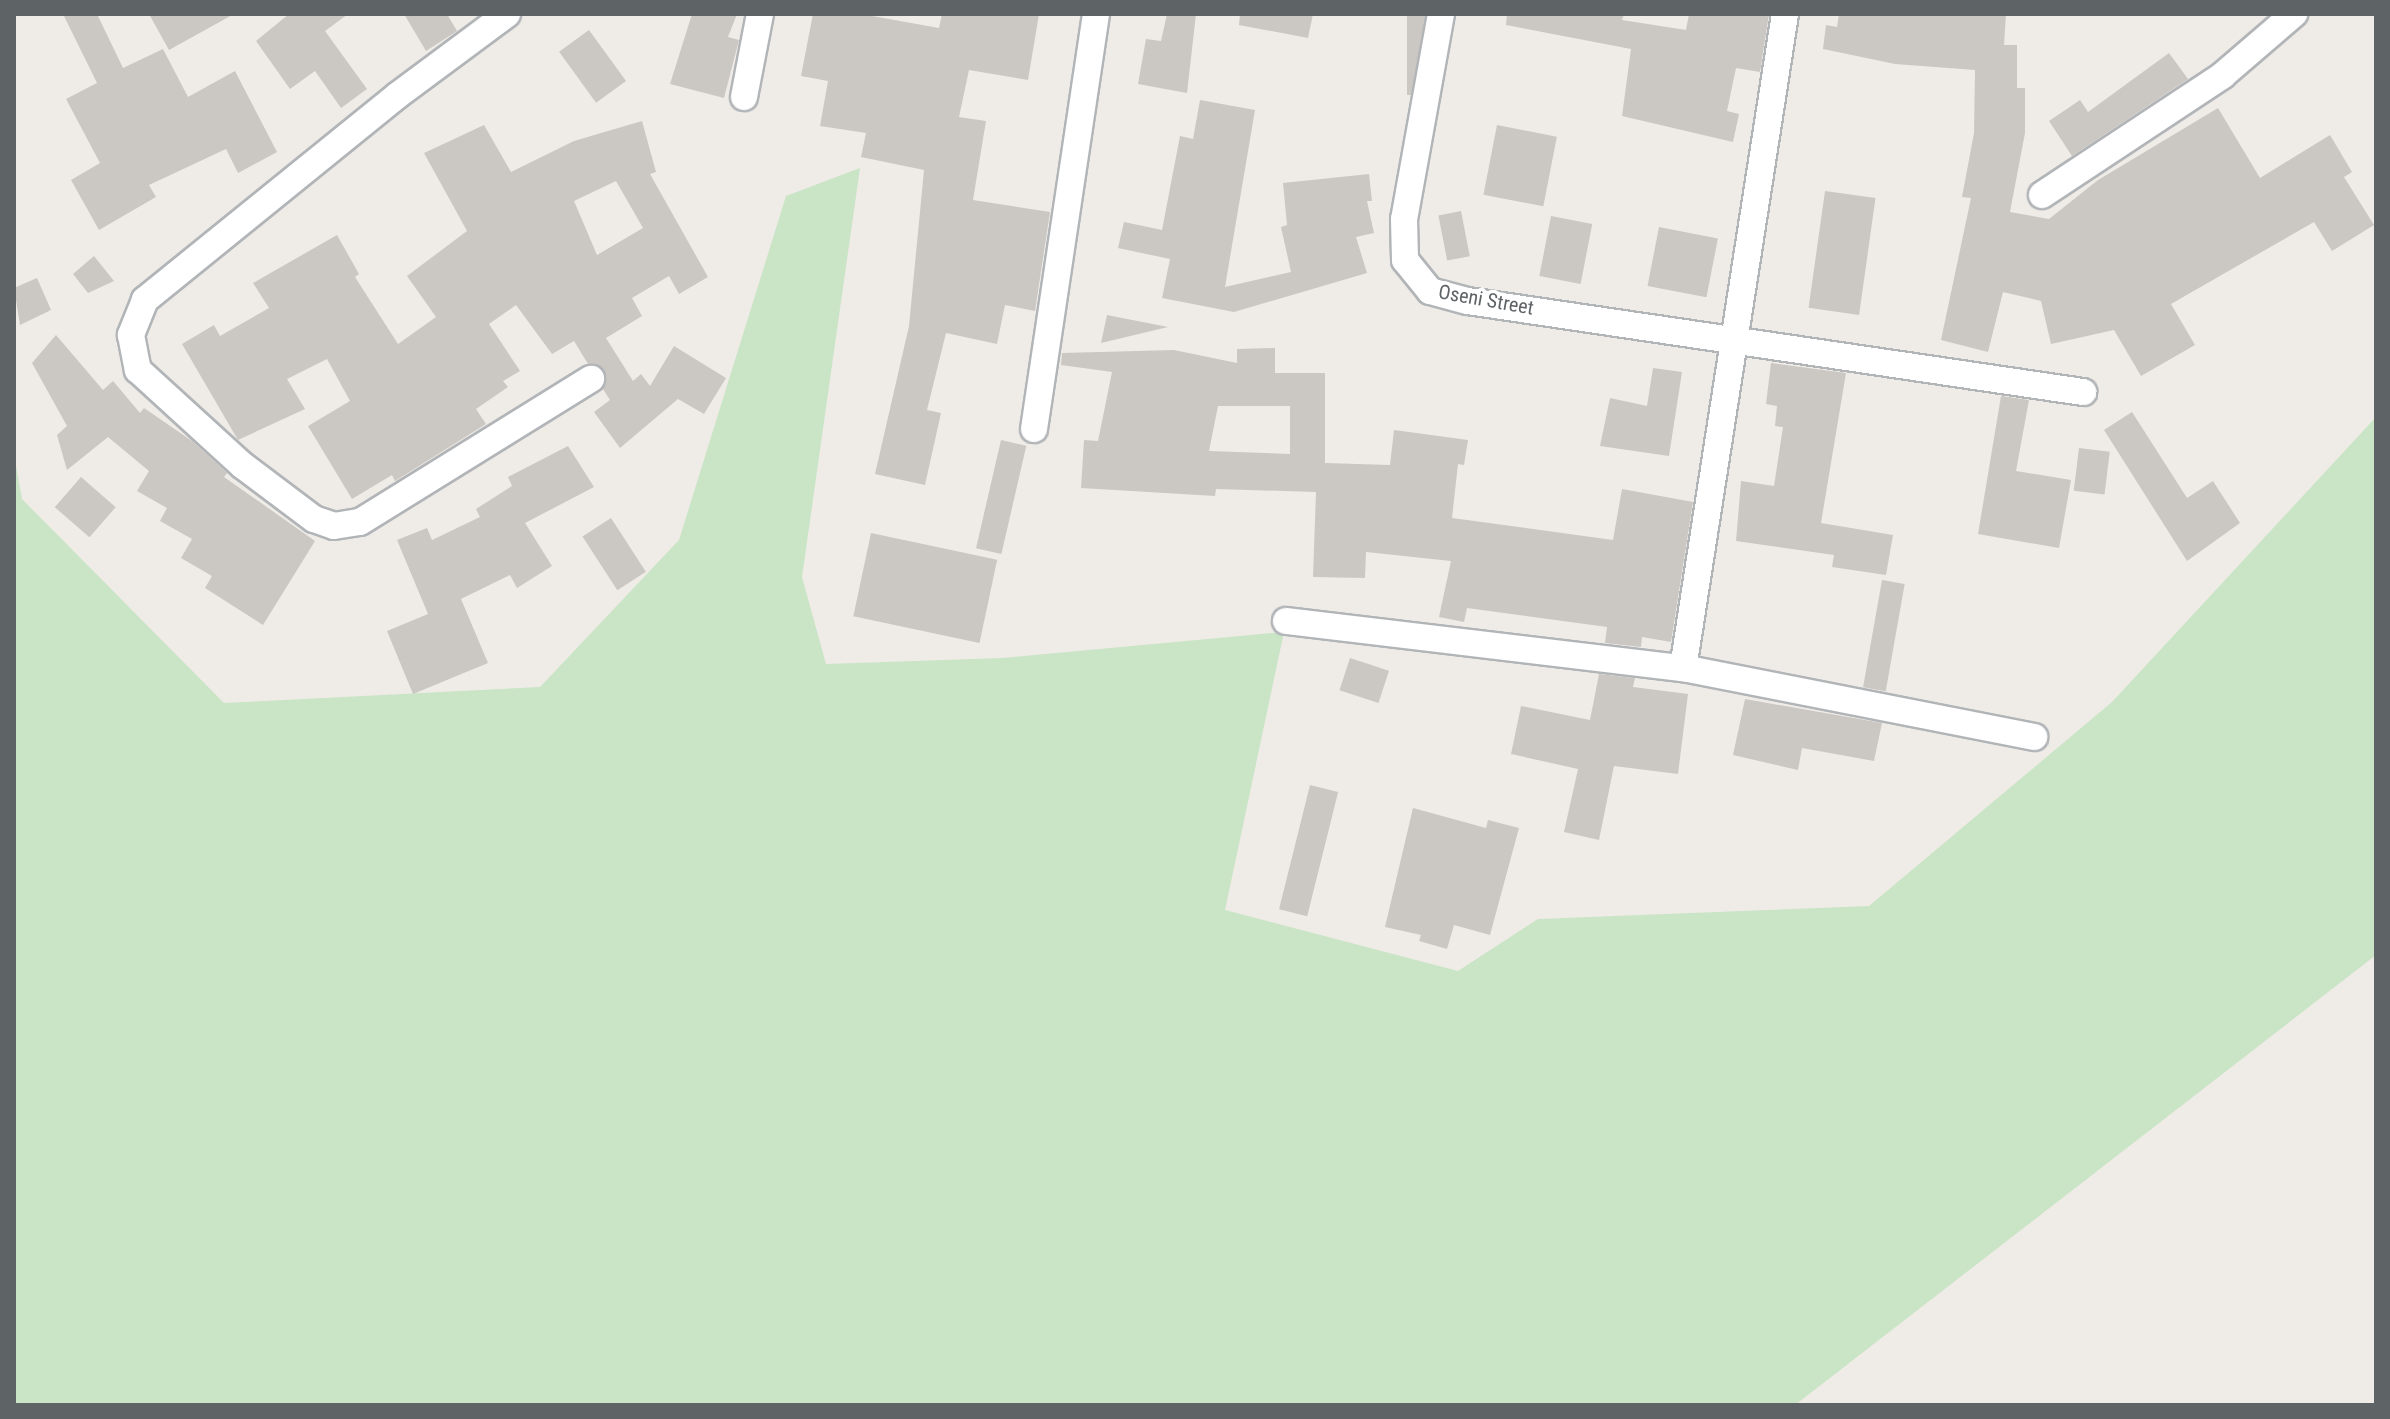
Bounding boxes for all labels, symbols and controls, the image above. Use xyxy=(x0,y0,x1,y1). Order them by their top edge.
street label: Oseni Street xyxy=(1437,280,1535,320)

